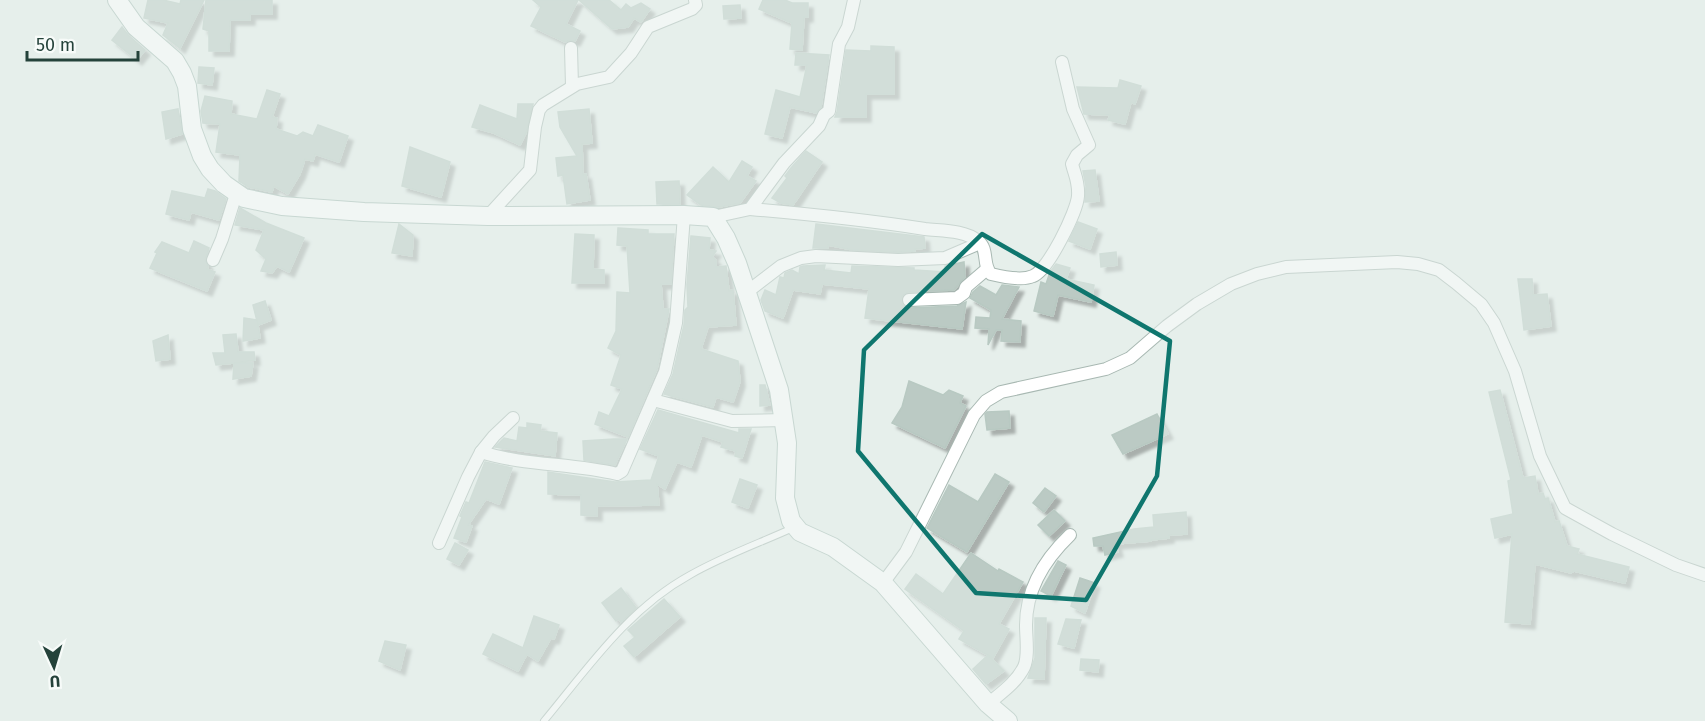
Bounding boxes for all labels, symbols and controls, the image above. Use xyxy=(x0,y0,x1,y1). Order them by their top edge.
scale bar xyxy=(27,24,138,62)
text: 50 m xyxy=(36,34,75,56)
north arrow xyxy=(24,637,84,697)
text: U xyxy=(49,672,61,691)

